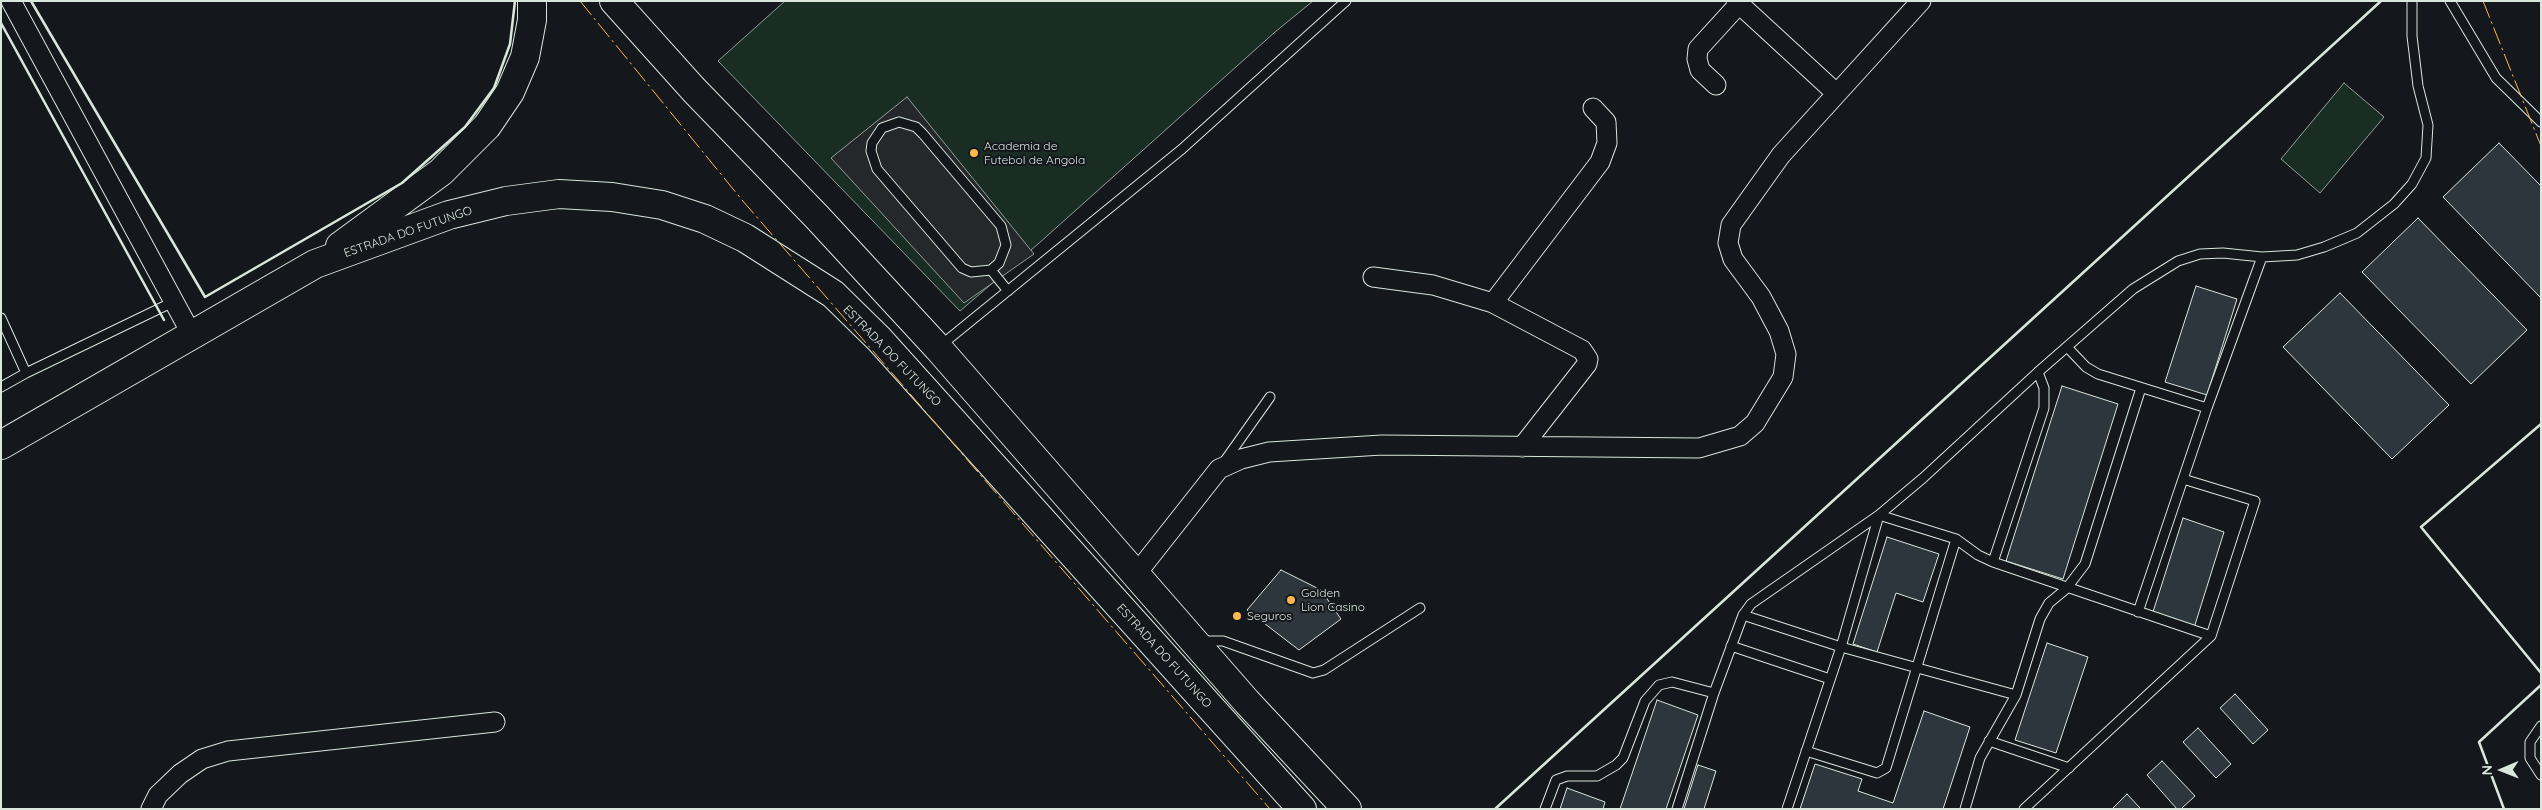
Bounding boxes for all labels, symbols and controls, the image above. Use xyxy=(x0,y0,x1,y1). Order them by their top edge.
place label: Academia de Futebol de Angola xyxy=(984,139,1085,167)
marker: Academia de Futebol de Angola xyxy=(968,147,980,159)
street label: ESTRADA DO FUTUNGO xyxy=(342,203,474,261)
street label: ESTRADA DO FUTUNGO xyxy=(840,303,944,409)
place label: Golden Lion Casino xyxy=(1301,586,1365,614)
marker: Golden Lion Casino xyxy=(1285,594,1297,606)
street label: ESTRADA DO FUTUNGO xyxy=(1114,601,1214,711)
place label: Seguros xyxy=(1247,609,1292,623)
marker: Seguros xyxy=(1231,610,1243,622)
north arrow xyxy=(2477,745,2527,795)
text: N xyxy=(2478,765,2496,776)

